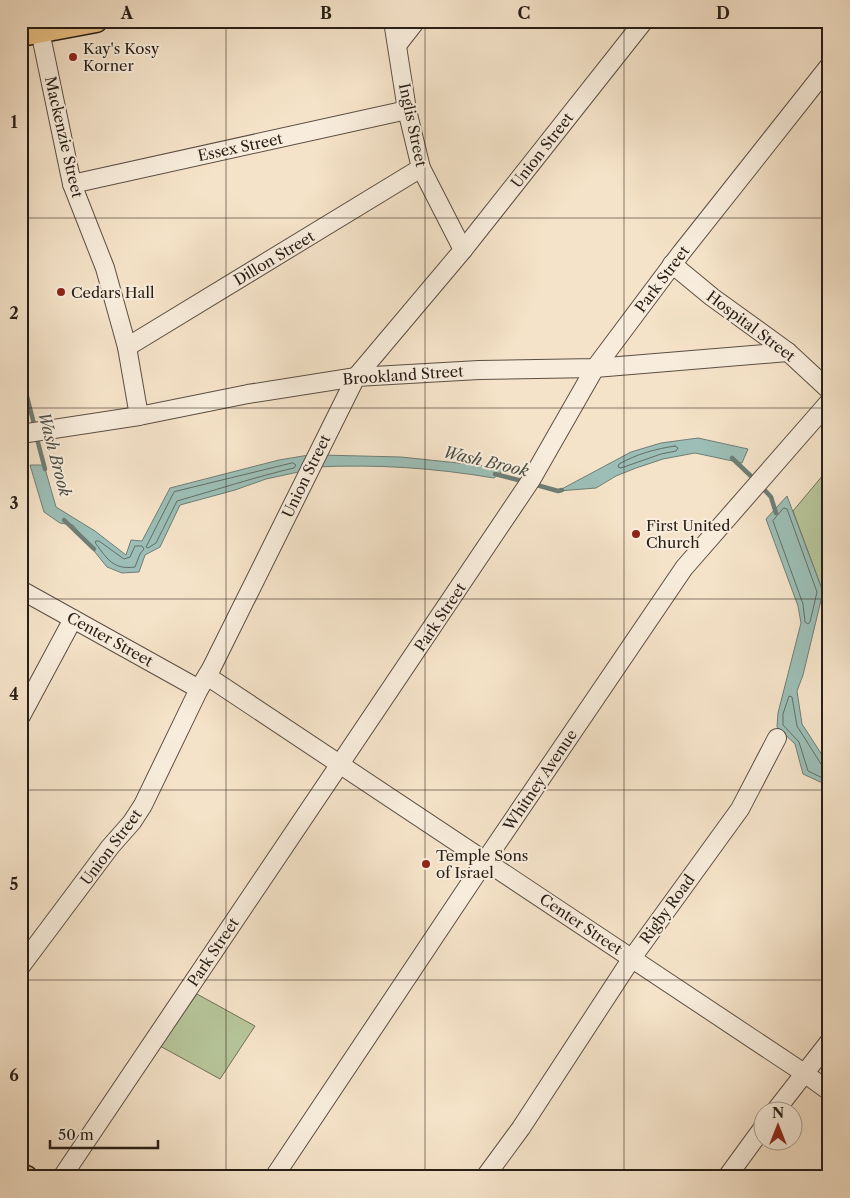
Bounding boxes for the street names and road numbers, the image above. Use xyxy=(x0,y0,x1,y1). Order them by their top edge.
street label: Mackenzie Street xyxy=(41,74,87,200)
street label: Inglis Street xyxy=(395,81,431,169)
street label: Union Street xyxy=(507,108,578,191)
street label: Essex Street xyxy=(196,129,285,165)
street label: Dillon Street xyxy=(230,226,318,290)
street label: Park Street xyxy=(631,241,694,316)
street label: Hospital Street xyxy=(703,286,800,366)
street label: Brookland Street xyxy=(342,361,465,389)
street label: Union Street xyxy=(278,431,335,521)
street label: Park Street xyxy=(410,578,470,655)
street label: Center Street xyxy=(64,608,157,671)
street label: Whitney Avenue xyxy=(499,726,581,835)
street label: Union Street xyxy=(76,805,146,889)
street label: Rigby Road xyxy=(635,871,699,947)
street label: Center Street xyxy=(536,889,627,959)
street label: Park Street xyxy=(183,913,243,990)

